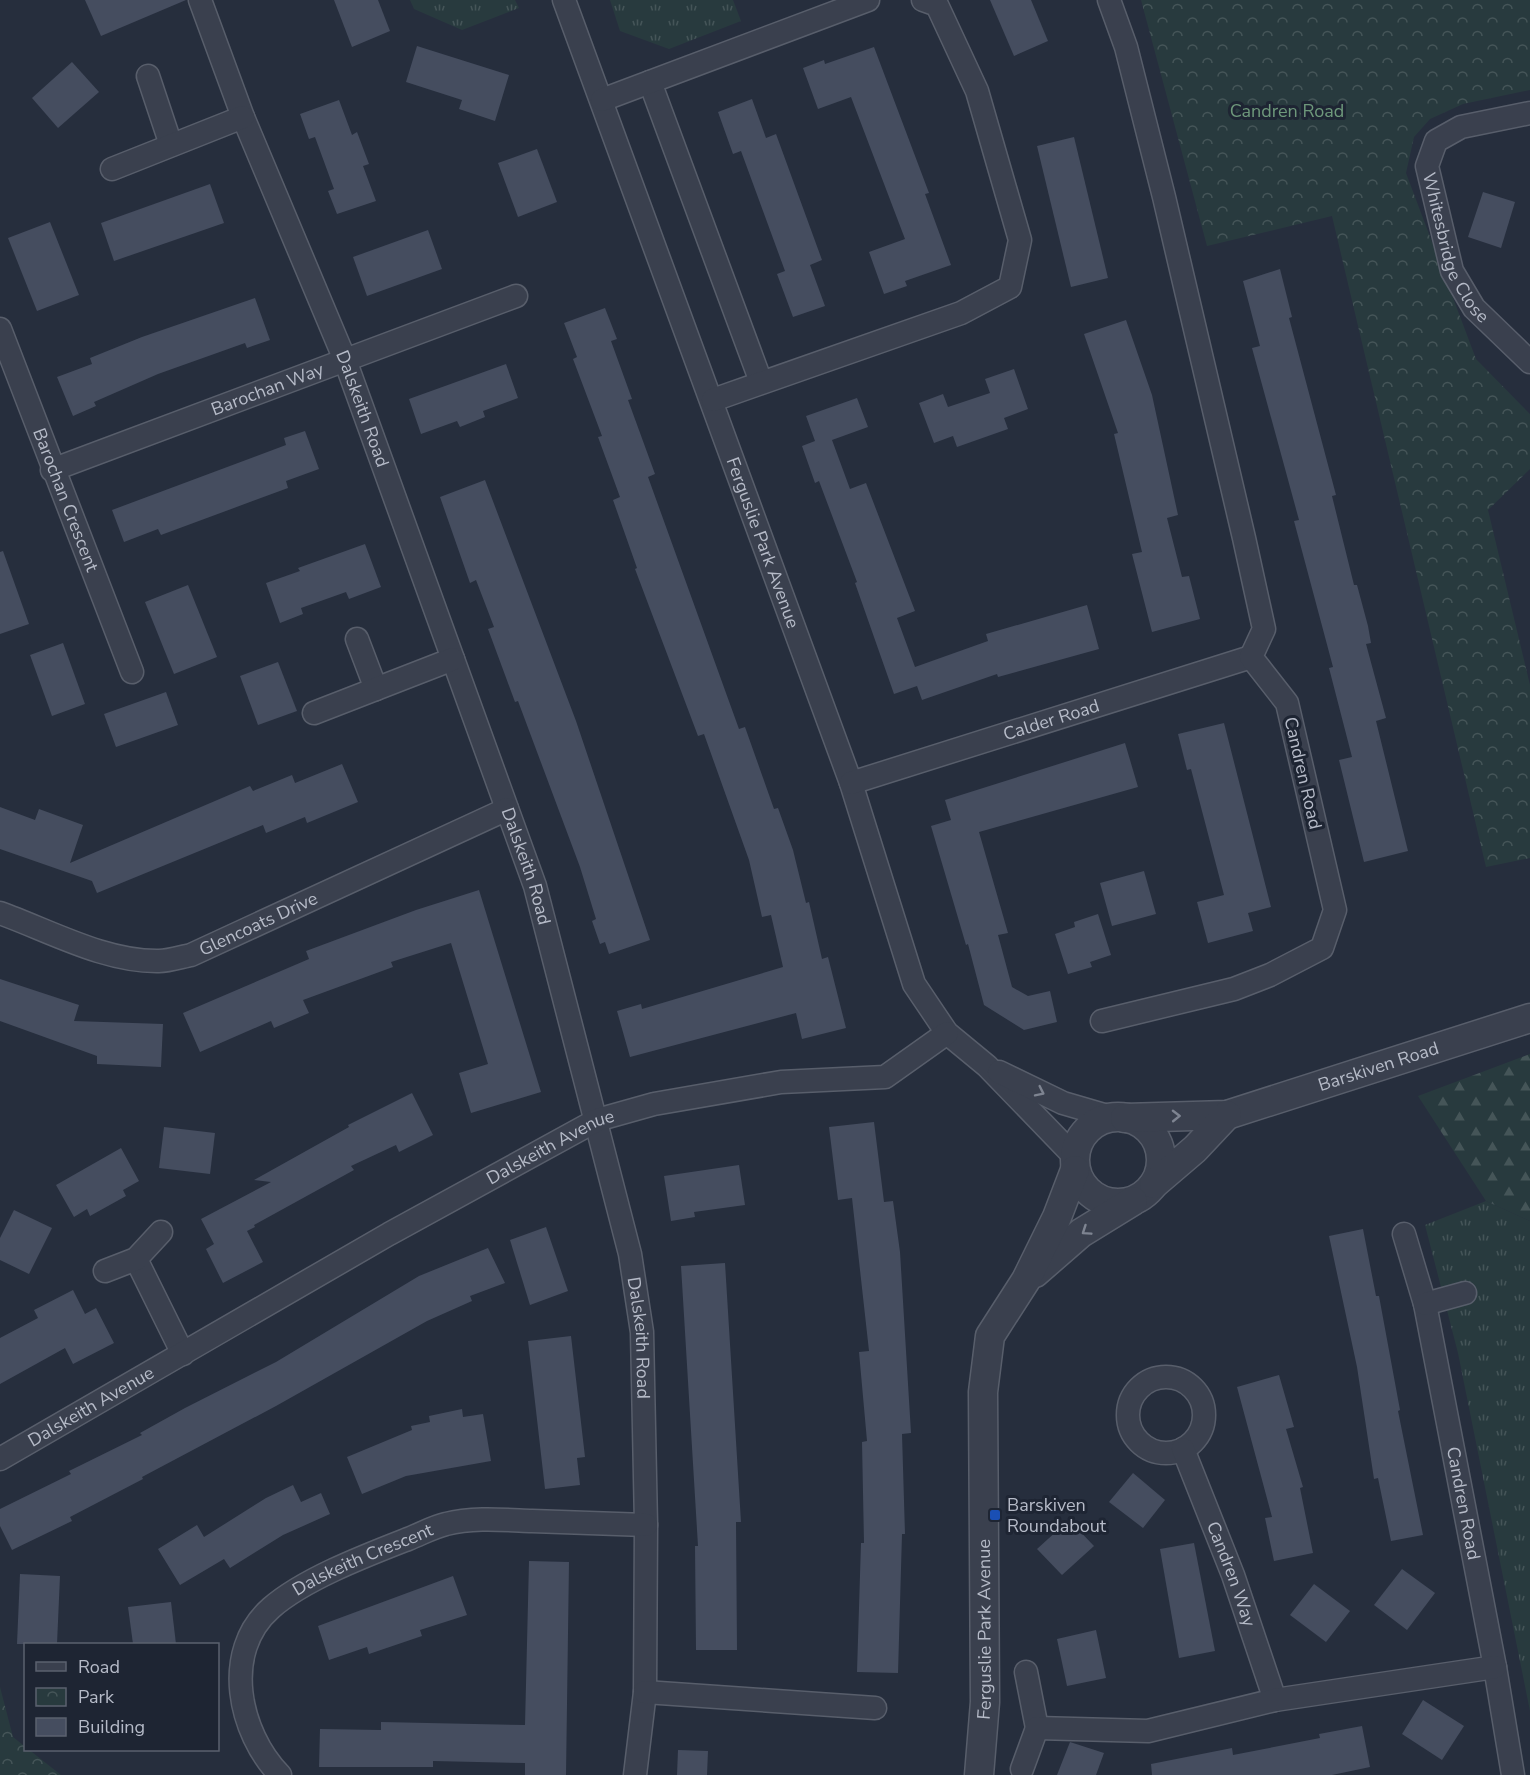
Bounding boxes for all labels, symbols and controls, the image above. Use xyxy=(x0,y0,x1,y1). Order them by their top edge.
park label: Candren Road xyxy=(1230,99,1344,123)
street label: Whitesbridge Close xyxy=(1417,170,1494,328)
street label: Dalskeith Road xyxy=(330,347,395,470)
street label: Barochan Way xyxy=(208,357,328,421)
street label: Barochan Crescent xyxy=(27,425,104,576)
street label: Ferguslie Park Avenue xyxy=(721,454,805,632)
street label: Calder Road xyxy=(1000,693,1102,746)
street label: Candren Road xyxy=(1278,714,1328,832)
street label: Dalskeith Road xyxy=(496,804,557,928)
street label: Glencoats Drive xyxy=(195,886,322,962)
street label: Barskiven Road xyxy=(1315,1036,1442,1097)
one-way arrow xyxy=(1033,1084,1044,1096)
street label: Dalskeith Avenue xyxy=(482,1104,617,1190)
one-way arrow xyxy=(1172,1110,1181,1123)
one-way arrow xyxy=(1081,1224,1092,1235)
street label: Dalskeith Road xyxy=(622,1275,655,1399)
street label: Dalskeith Avenue xyxy=(23,1361,158,1452)
street label: Candren Road xyxy=(1441,1445,1486,1562)
place label: Barskiven Roundabout xyxy=(1007,1493,1107,1538)
marker: Barskiven Roundabout xyxy=(988,1508,1002,1522)
street label: Dalskeith Crescent xyxy=(288,1517,437,1602)
street label: Candren Way xyxy=(1201,1518,1262,1630)
street label: Ferguslie Park Avenue xyxy=(972,1539,997,1720)
legend xyxy=(24,1643,219,1751)
text: Road xyxy=(78,1655,120,1679)
text: Park xyxy=(78,1685,115,1709)
text: Building xyxy=(78,1715,145,1739)

